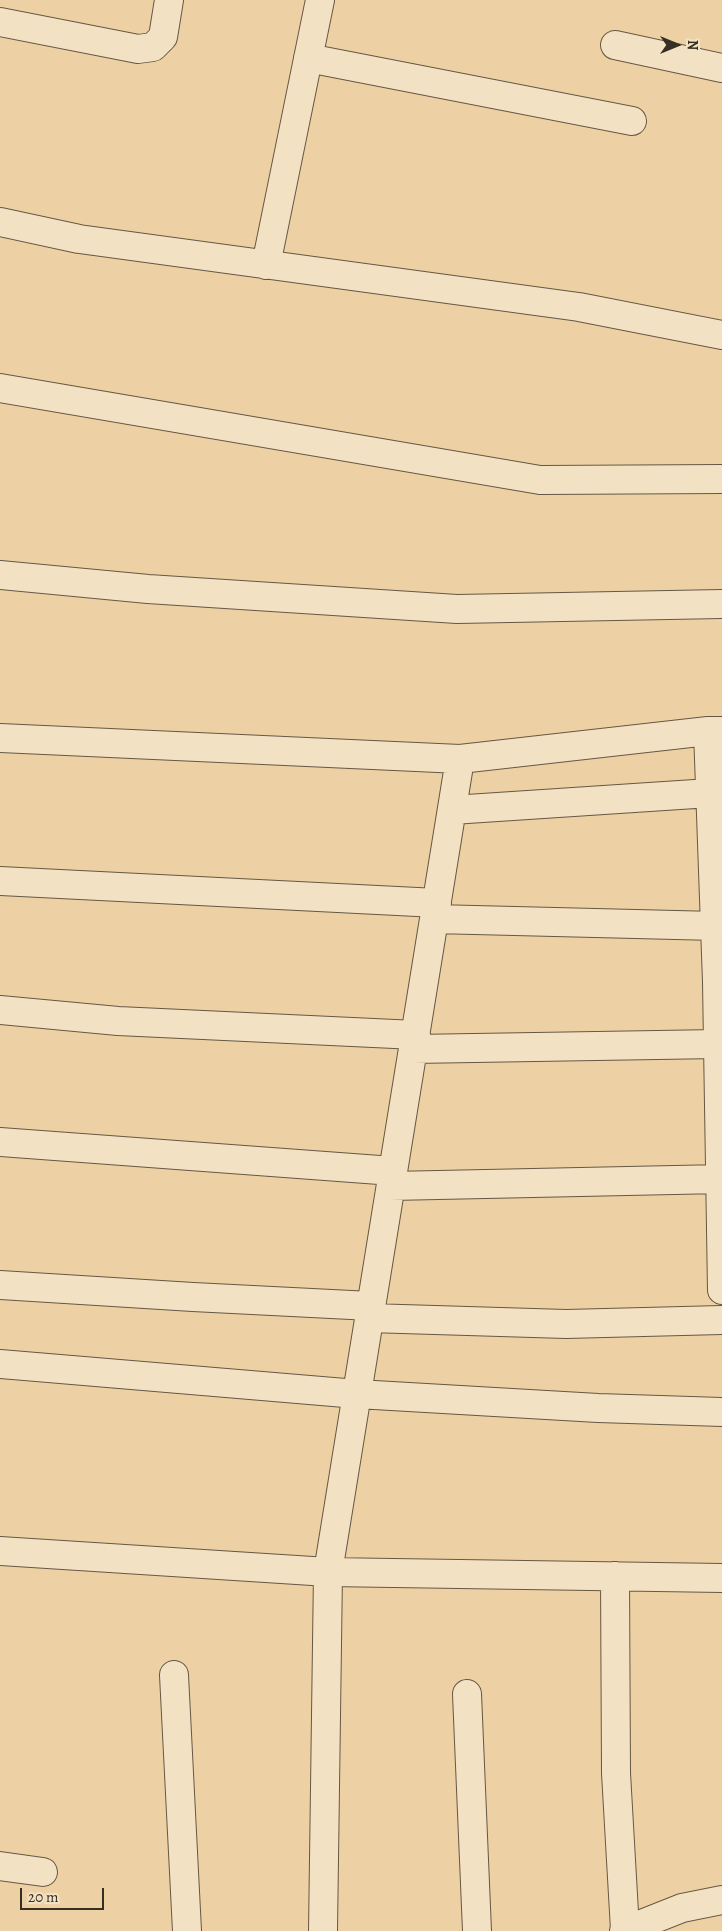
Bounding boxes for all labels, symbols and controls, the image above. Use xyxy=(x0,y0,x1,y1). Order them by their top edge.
north arrow xyxy=(652,20,702,70)
text: N xyxy=(683,40,702,50)
scale bar xyxy=(22,1878,106,1910)
text: 20 m xyxy=(28,1887,59,1907)

